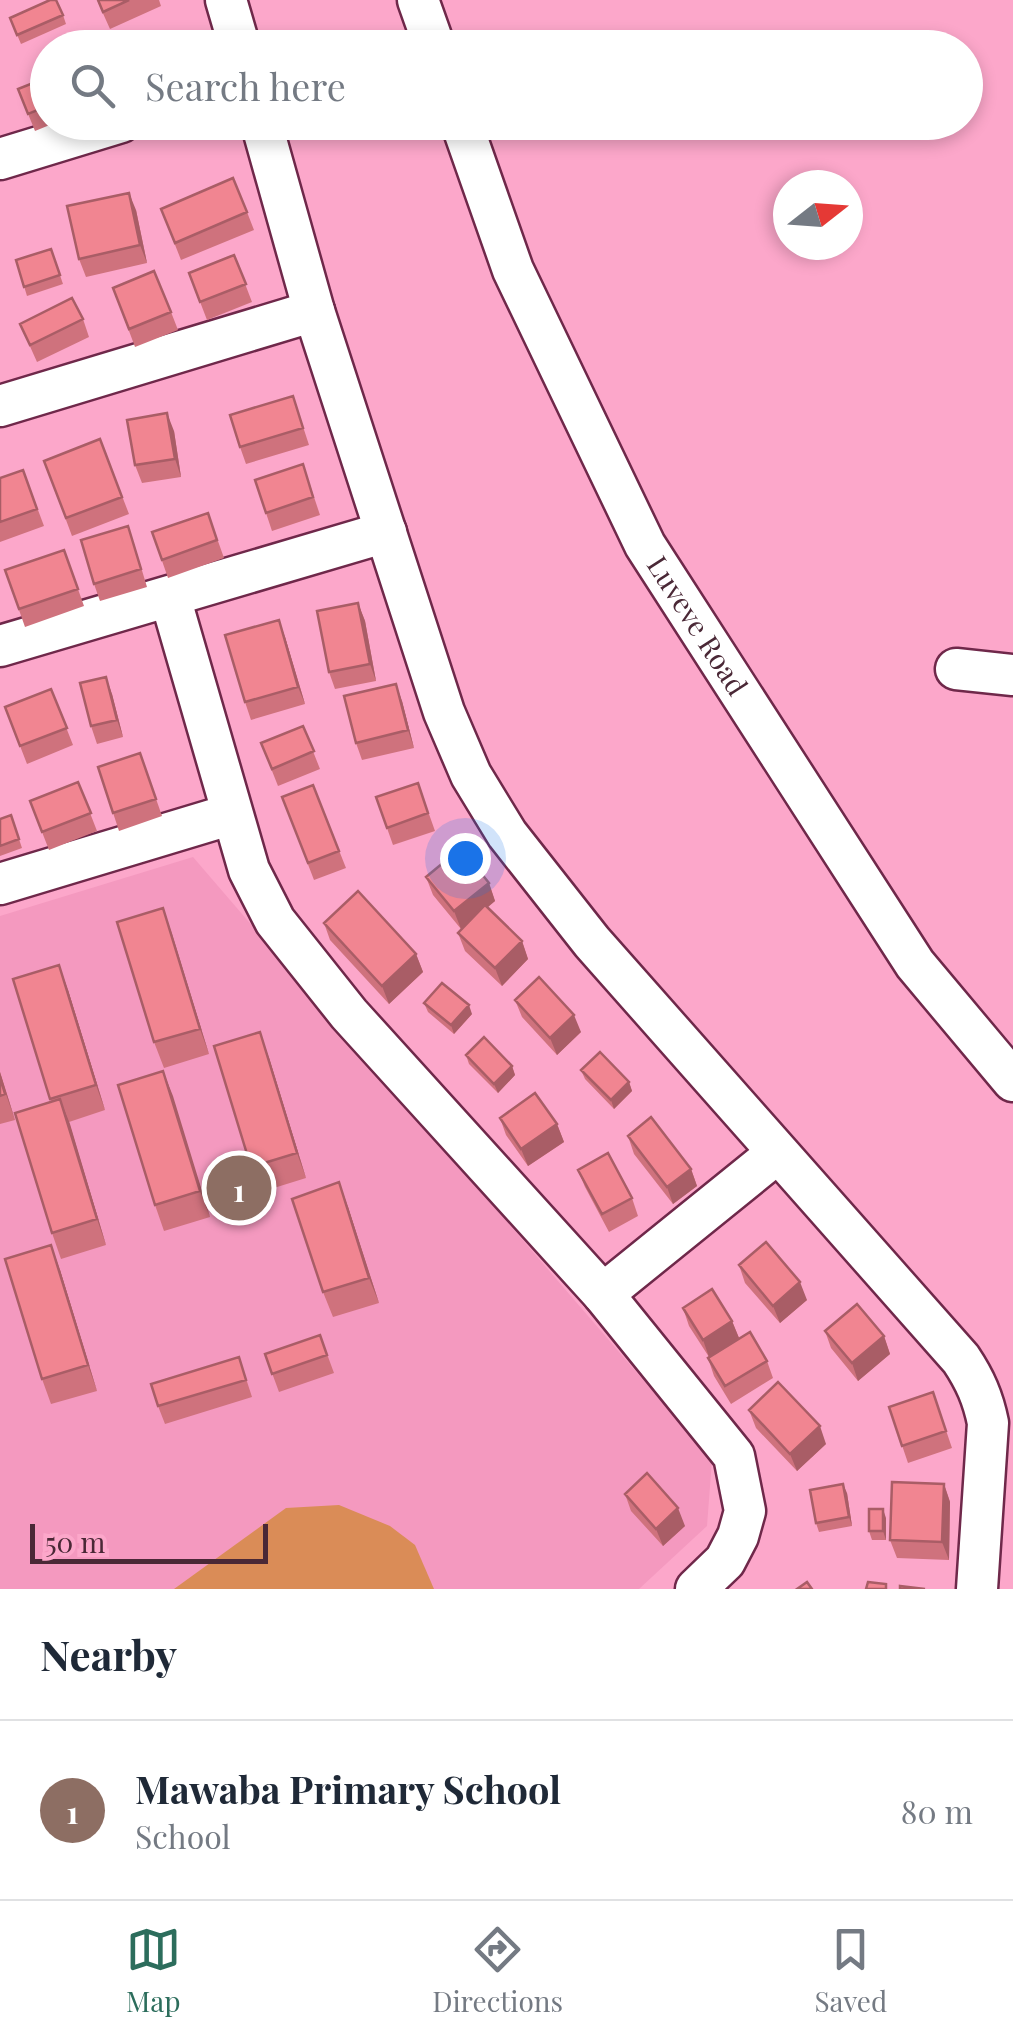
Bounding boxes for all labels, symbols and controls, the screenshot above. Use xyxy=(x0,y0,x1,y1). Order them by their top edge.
search box xyxy=(30,30,983,140)
icon: search xyxy=(65,58,120,113)
text: Search here xyxy=(145,60,346,111)
north arrow xyxy=(773,170,863,260)
street label: Luveve Road xyxy=(640,548,757,702)
your location xyxy=(440,833,491,884)
pin: 1 xyxy=(206,1150,272,1226)
scale bar xyxy=(30,1519,268,1564)
text: 50 m xyxy=(45,1523,105,1560)
text: Nearby xyxy=(40,1626,177,1682)
text: Mawaba Primary School xyxy=(135,1763,561,1814)
text: 1 xyxy=(66,1789,79,1832)
text: 80 m xyxy=(901,1789,973,1832)
text: School xyxy=(135,1814,231,1857)
tab: Map xyxy=(126,1922,181,2019)
tab: Directions xyxy=(432,1922,563,2019)
tab: Saved xyxy=(814,1922,887,2019)

